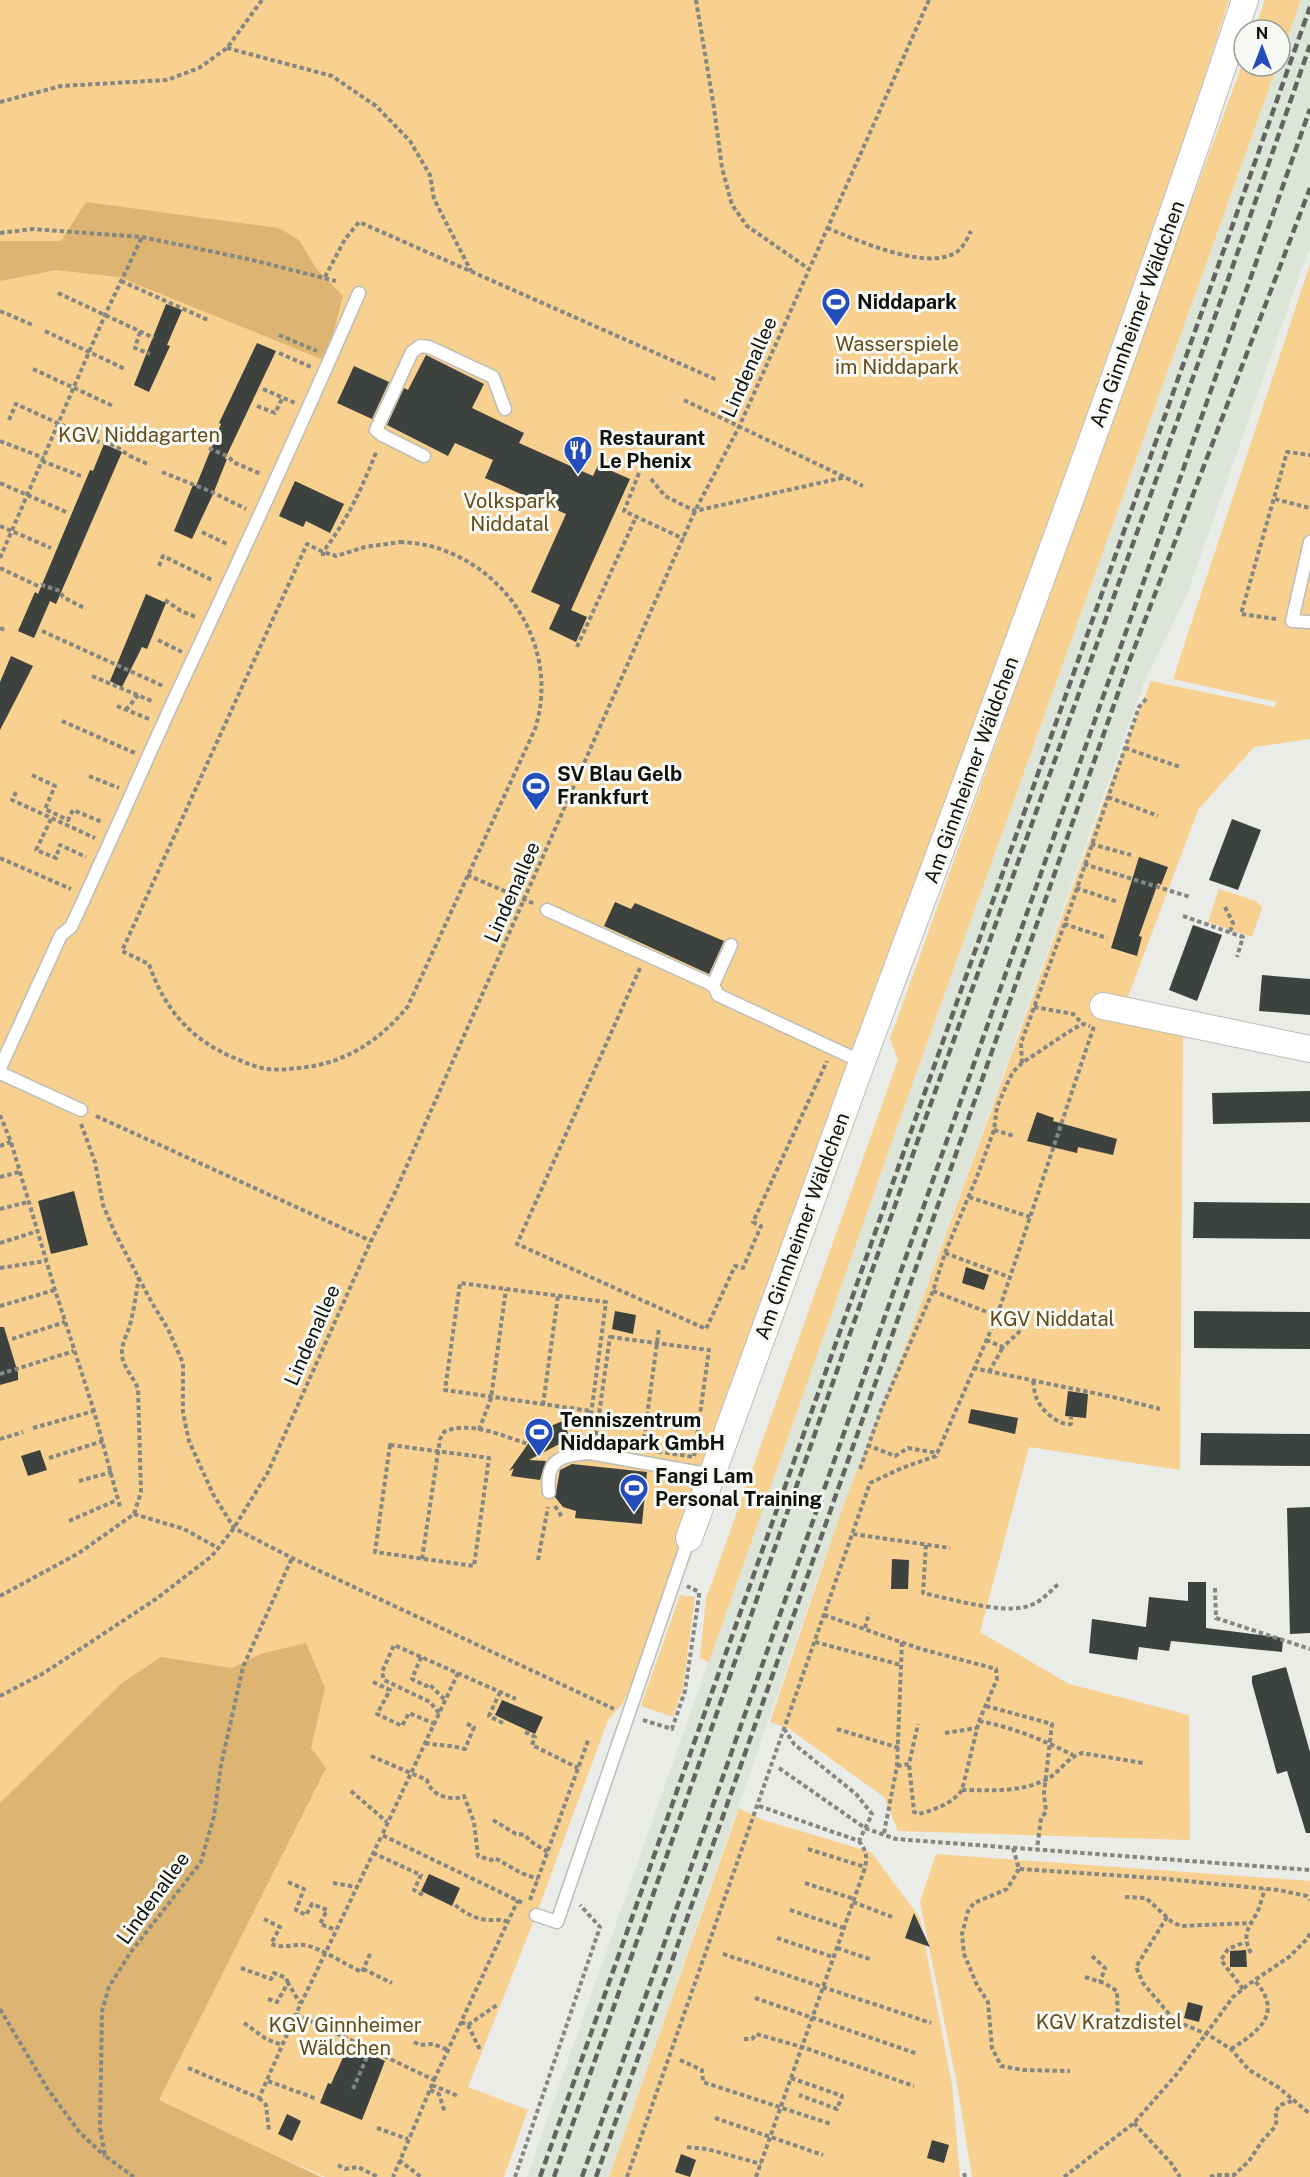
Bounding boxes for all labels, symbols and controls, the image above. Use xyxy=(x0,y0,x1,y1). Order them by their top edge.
north arrow xyxy=(1232,18,1292,78)
text: N xyxy=(1256,24,1268,43)
street label: Am Ginnheimer Wäldchen xyxy=(1085,197,1189,431)
sports icon: Niddapark xyxy=(820,286,852,328)
place label: Niddapark xyxy=(857,290,957,314)
street label: Lindenallee xyxy=(716,313,782,421)
park label: Wasserspiele im Niddapark xyxy=(835,332,959,379)
park label: KGV Niddagarten xyxy=(58,423,220,447)
place label: Restaurant Le Phenix xyxy=(599,426,705,473)
restaurant icon: Restaurant Le Phenix xyxy=(562,434,594,476)
park label: Volkspark Niddatal xyxy=(464,489,556,536)
street label: Am Ginnheimer Wäldchen xyxy=(919,653,1023,887)
place label: SV Blau Gelb Frankfurt xyxy=(557,762,682,809)
sports icon: SV Blau Gelb Frankfurt xyxy=(520,770,552,812)
street label: Lindenallee xyxy=(479,838,545,946)
street label: Am Ginnheimer Wäldchen xyxy=(750,1109,854,1343)
street label: Lindenallee xyxy=(279,1281,345,1389)
park label: KGV Niddatal xyxy=(989,1307,1115,1331)
place label: Tenniszentrum Niddapark GmbH xyxy=(560,1408,725,1455)
sports icon: Tenniszentrum Niddapark GmbH xyxy=(523,1416,555,1458)
place label: Fangi Lam Personal Training xyxy=(655,1464,823,1511)
sports icon: Fangi Lam Personal Training xyxy=(618,1472,650,1514)
street label: Lindenallee xyxy=(112,1847,194,1949)
park label: KGV Kratzdistel xyxy=(1036,2010,1182,2034)
park label: KGV Ginnheimer Wäldchen xyxy=(268,2013,422,2060)

